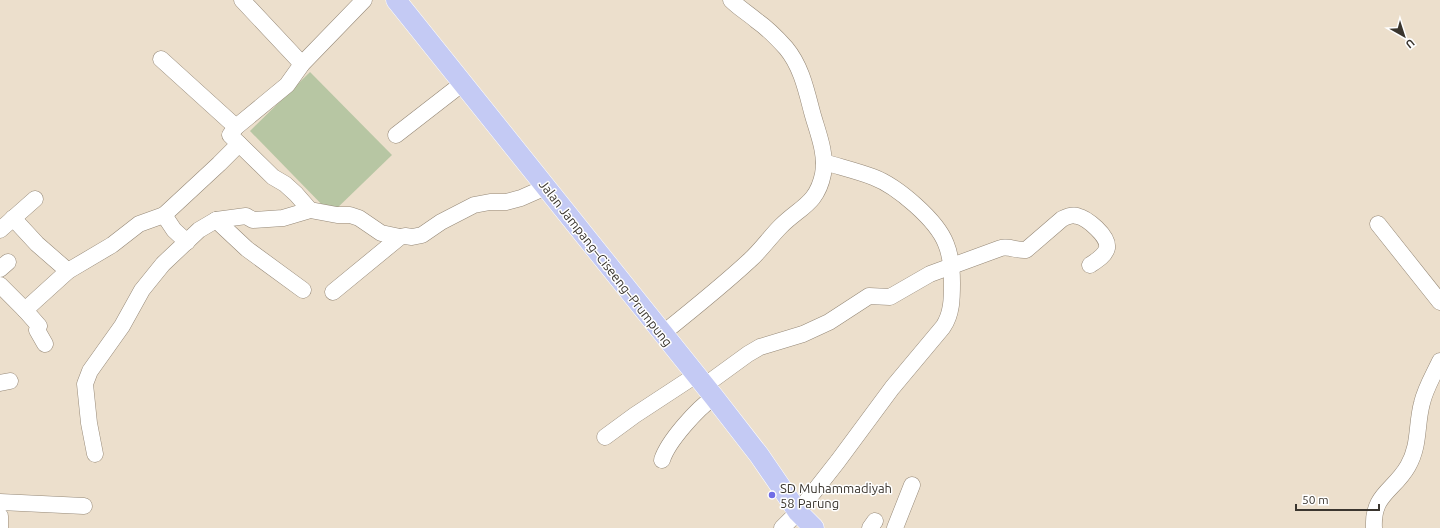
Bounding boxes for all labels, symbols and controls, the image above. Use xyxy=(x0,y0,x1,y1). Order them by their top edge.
north arrow xyxy=(1384,16,1424,56)
text: U xyxy=(1404,37,1417,51)
street label: Jalan Jampang–Ciseeng–Prumpung xyxy=(537,177,675,349)
place label: SD Muhammadiyah 58 Parung xyxy=(780,481,892,510)
scale bar xyxy=(1296,486,1379,512)
marker: SD Muhammadiyah 58 Parung xyxy=(767,490,777,500)
text: 50 m xyxy=(1302,493,1329,506)

